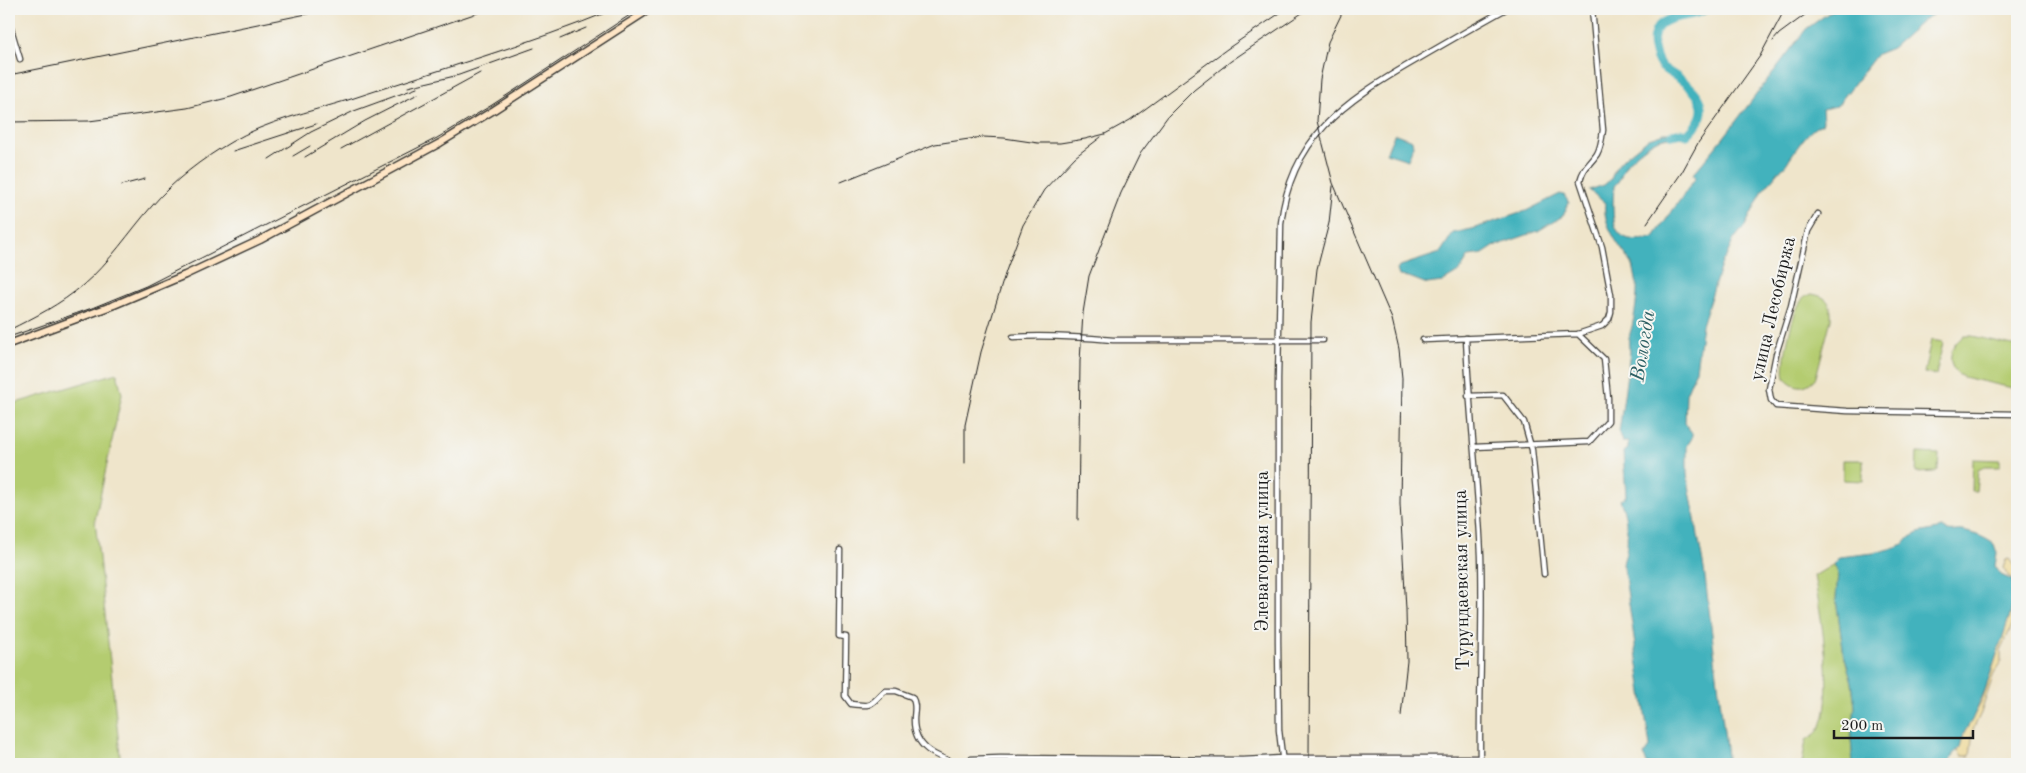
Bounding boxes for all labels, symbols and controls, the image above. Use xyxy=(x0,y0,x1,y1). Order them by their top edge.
street label: улица Лесобиржа xyxy=(1748,234,1800,383)
water label: Вологда xyxy=(1628,309,1660,384)
street label: Элеваторная улица xyxy=(1254,470,1273,631)
street label: Турундаевская улица xyxy=(1452,489,1474,671)
scale bar xyxy=(1834,708,1972,740)
text: 200 m xyxy=(1841,719,1883,734)

